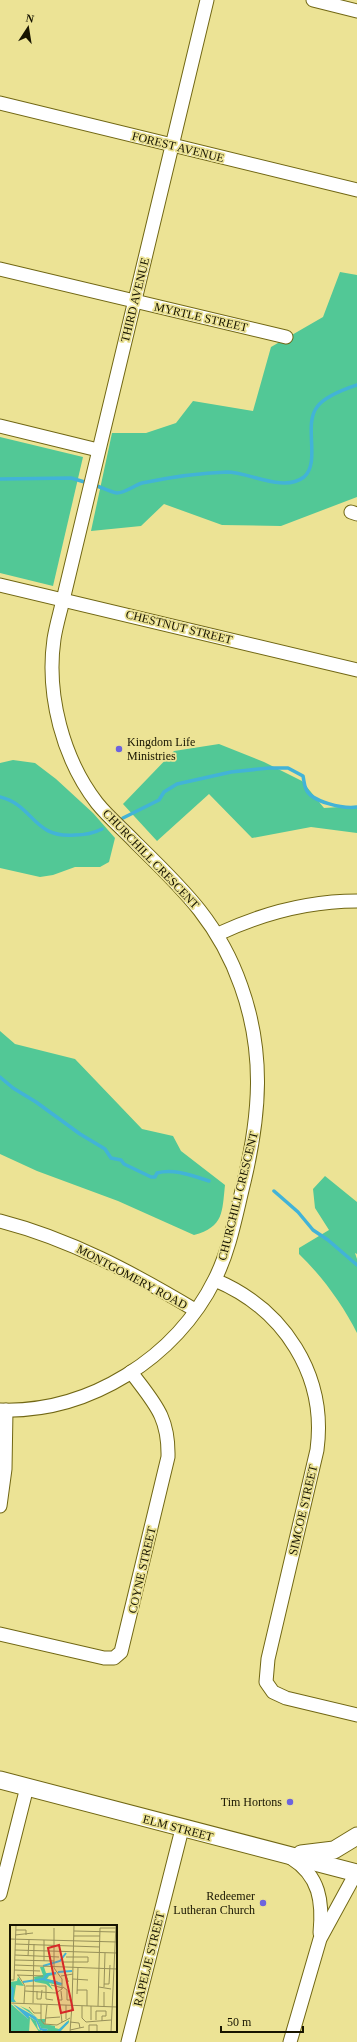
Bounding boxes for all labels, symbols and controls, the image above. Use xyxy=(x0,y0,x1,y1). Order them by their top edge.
north arrow xyxy=(8,8,48,48)
text: N xyxy=(25,12,35,25)
street label: FOREST AVENUE xyxy=(130,129,226,165)
street label: THIRD AVENUE xyxy=(118,256,152,344)
street label: MYRTLE STREET xyxy=(153,299,250,335)
street label: CHESTNUT STREET xyxy=(124,607,234,647)
place label: Kingdom Life Ministries xyxy=(127,735,195,763)
marker: Kingdom Life Ministries xyxy=(114,744,124,754)
street label: CHURCHILL CRESCENT xyxy=(100,806,203,912)
street label: CHURCHILL CRESCENT xyxy=(215,1129,261,1262)
street label: MONTGOMERY ROAD xyxy=(74,1242,190,1312)
street label: SIMCOE STREET xyxy=(286,1463,320,1557)
street label: COYNE STREET xyxy=(125,1525,159,1615)
place label: Tim Hortons xyxy=(221,1795,282,1809)
marker: Tim Hortons xyxy=(285,1797,295,1807)
street label: ELM STREET xyxy=(141,1812,215,1844)
place label: Redeemer Lutheran Church xyxy=(173,1889,255,1917)
marker: Redeemer Lutheran Church xyxy=(258,1898,268,1908)
street label: RAPELJE STREET xyxy=(130,1910,168,2008)
inset map xyxy=(10,1925,117,2032)
scale bar xyxy=(221,2008,303,2034)
text: 50 m xyxy=(227,2015,252,2029)

